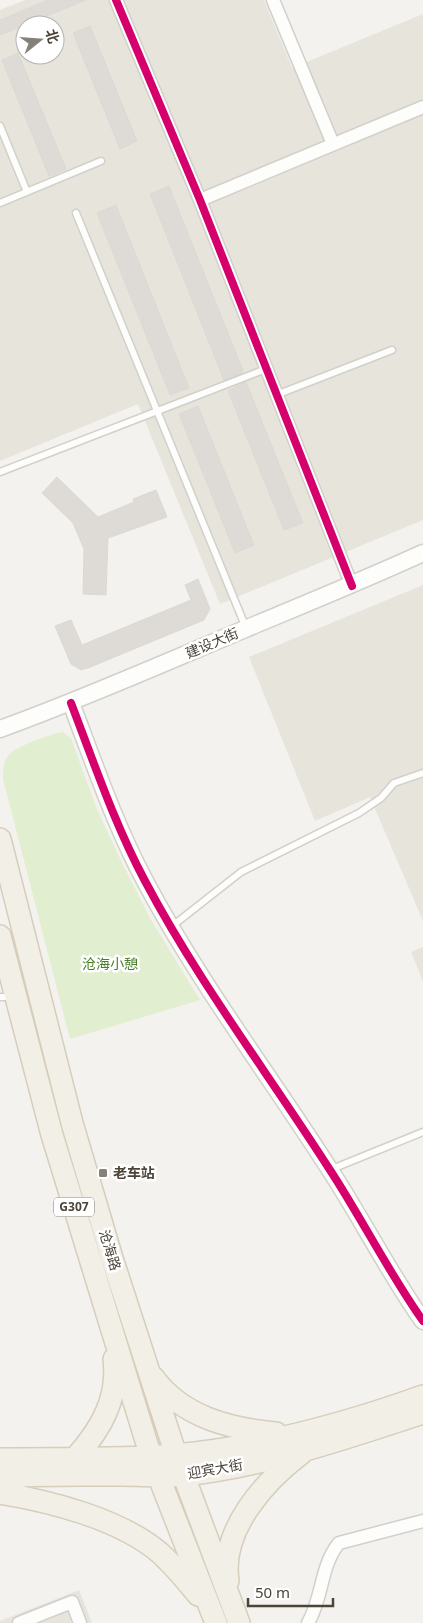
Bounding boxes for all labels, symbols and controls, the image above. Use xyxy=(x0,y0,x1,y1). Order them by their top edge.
north arrow xyxy=(15,15,65,65)
text: 北 xyxy=(42,27,64,46)
street label: 建设大街 xyxy=(182,623,241,662)
park label: 沧海小憩 xyxy=(82,954,138,973)
place label: 老车站 xyxy=(113,1163,155,1182)
marker: 老车站 xyxy=(97,1167,109,1179)
road number: G307 xyxy=(54,1198,94,1216)
street label: 沧海路 xyxy=(95,1227,126,1273)
street label: 迎宾大街 xyxy=(186,1454,244,1483)
scale bar xyxy=(248,1576,333,1608)
text: 50 m xyxy=(255,1582,290,1602)

